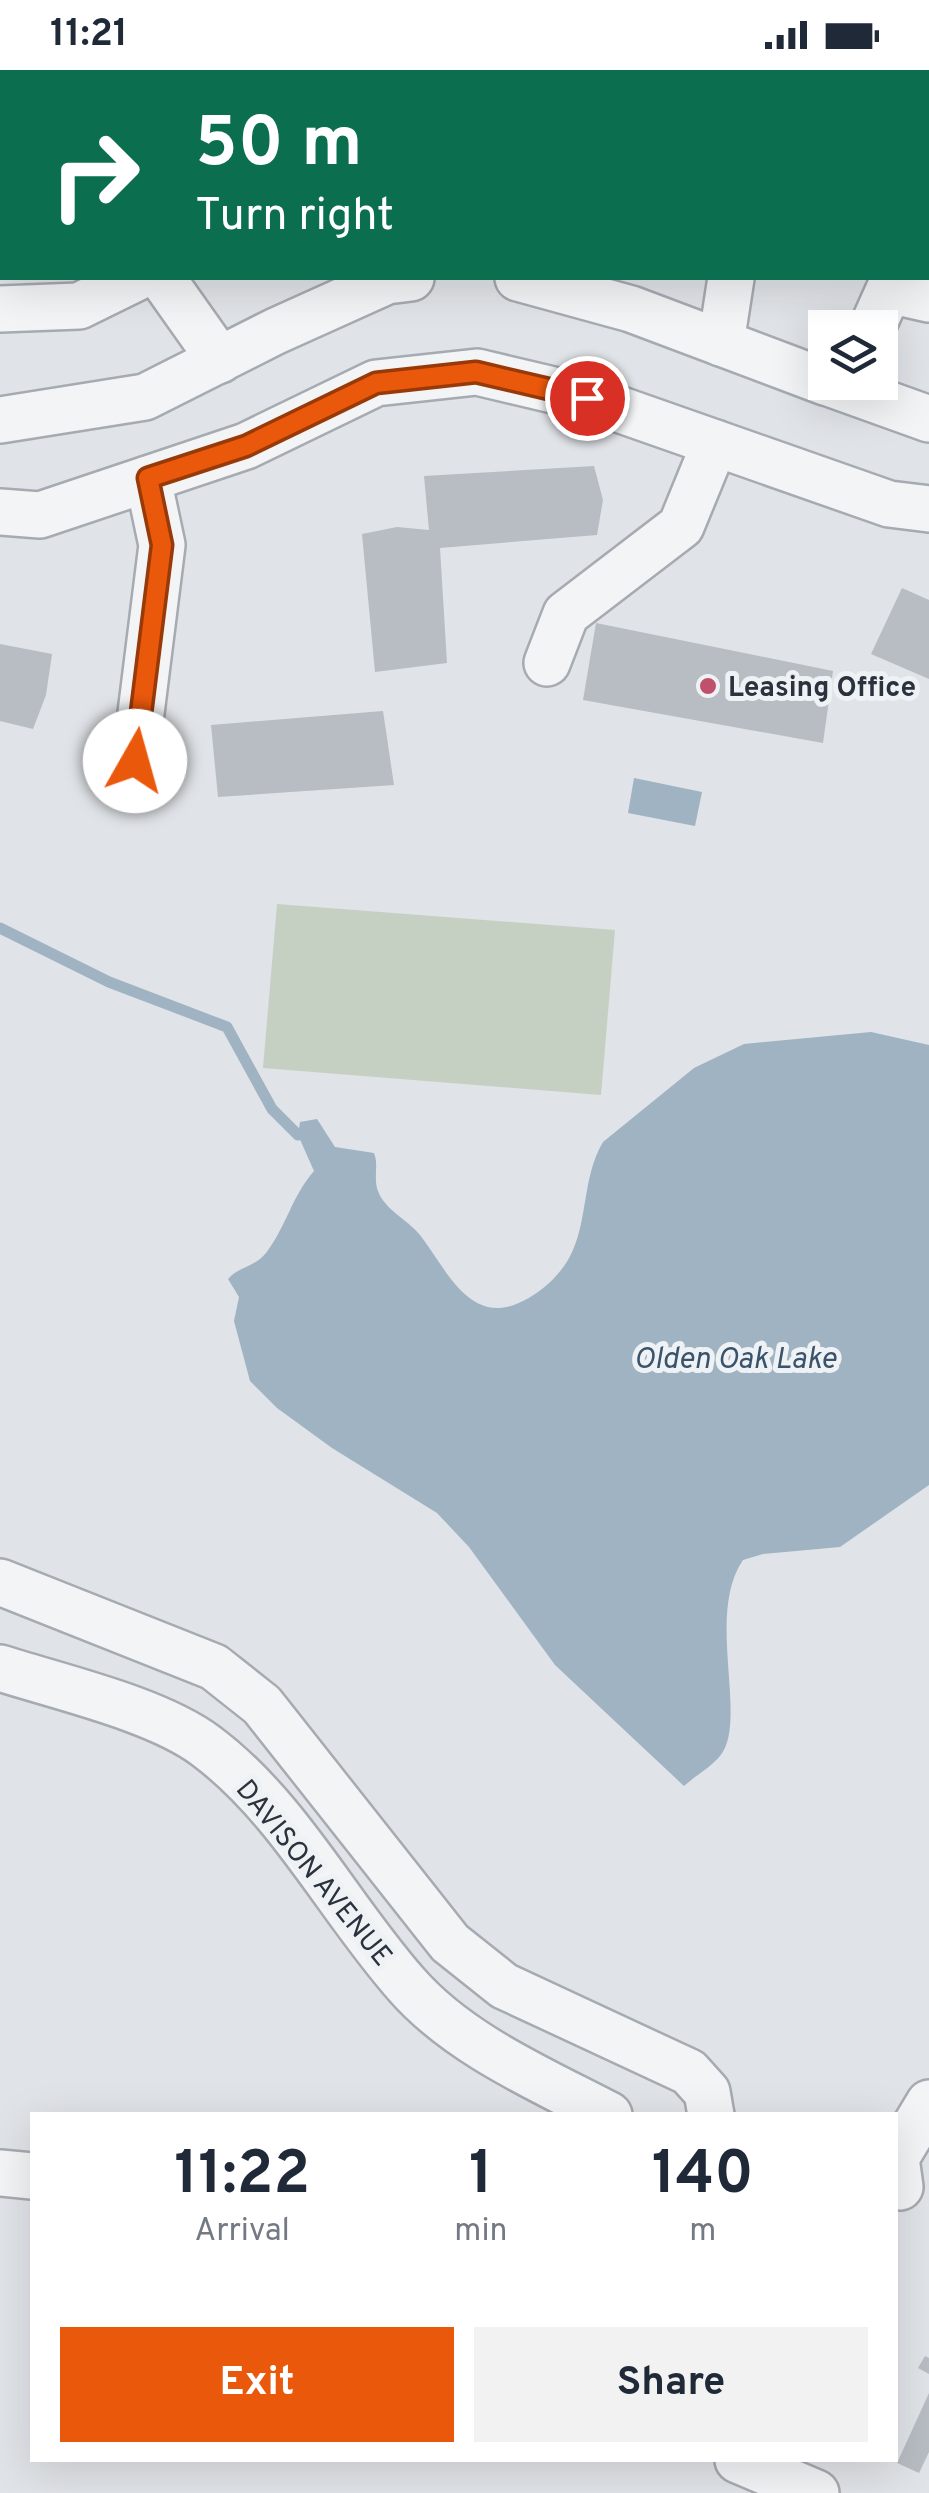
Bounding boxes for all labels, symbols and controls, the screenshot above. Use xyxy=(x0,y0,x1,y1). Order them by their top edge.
text: 11:21 xyxy=(50,11,128,60)
text: 50 m xyxy=(195,102,362,191)
icon: right xyxy=(30,110,160,240)
text: Turn right xyxy=(195,189,394,246)
map controls xyxy=(808,310,898,400)
button: layers xyxy=(808,310,898,400)
pin xyxy=(545,356,630,441)
icon: arrive xyxy=(560,371,615,426)
place label: Leasing Office xyxy=(728,671,916,707)
marker: Leasing Office xyxy=(697,675,719,697)
position arrow xyxy=(83,709,187,813)
water label: Olden Oak Lake xyxy=(634,1342,837,1379)
street label: DAVISON AVENUE xyxy=(226,1773,399,1974)
text: 11:22 xyxy=(174,2139,310,2215)
text: 1 xyxy=(469,2139,493,2215)
text: 140 xyxy=(652,2139,754,2215)
text: Arrival xyxy=(194,2212,290,2252)
text: min xyxy=(454,2212,508,2252)
text: m xyxy=(689,2212,716,2252)
button: Exit xyxy=(60,2327,454,2442)
button: Share xyxy=(474,2327,868,2442)

